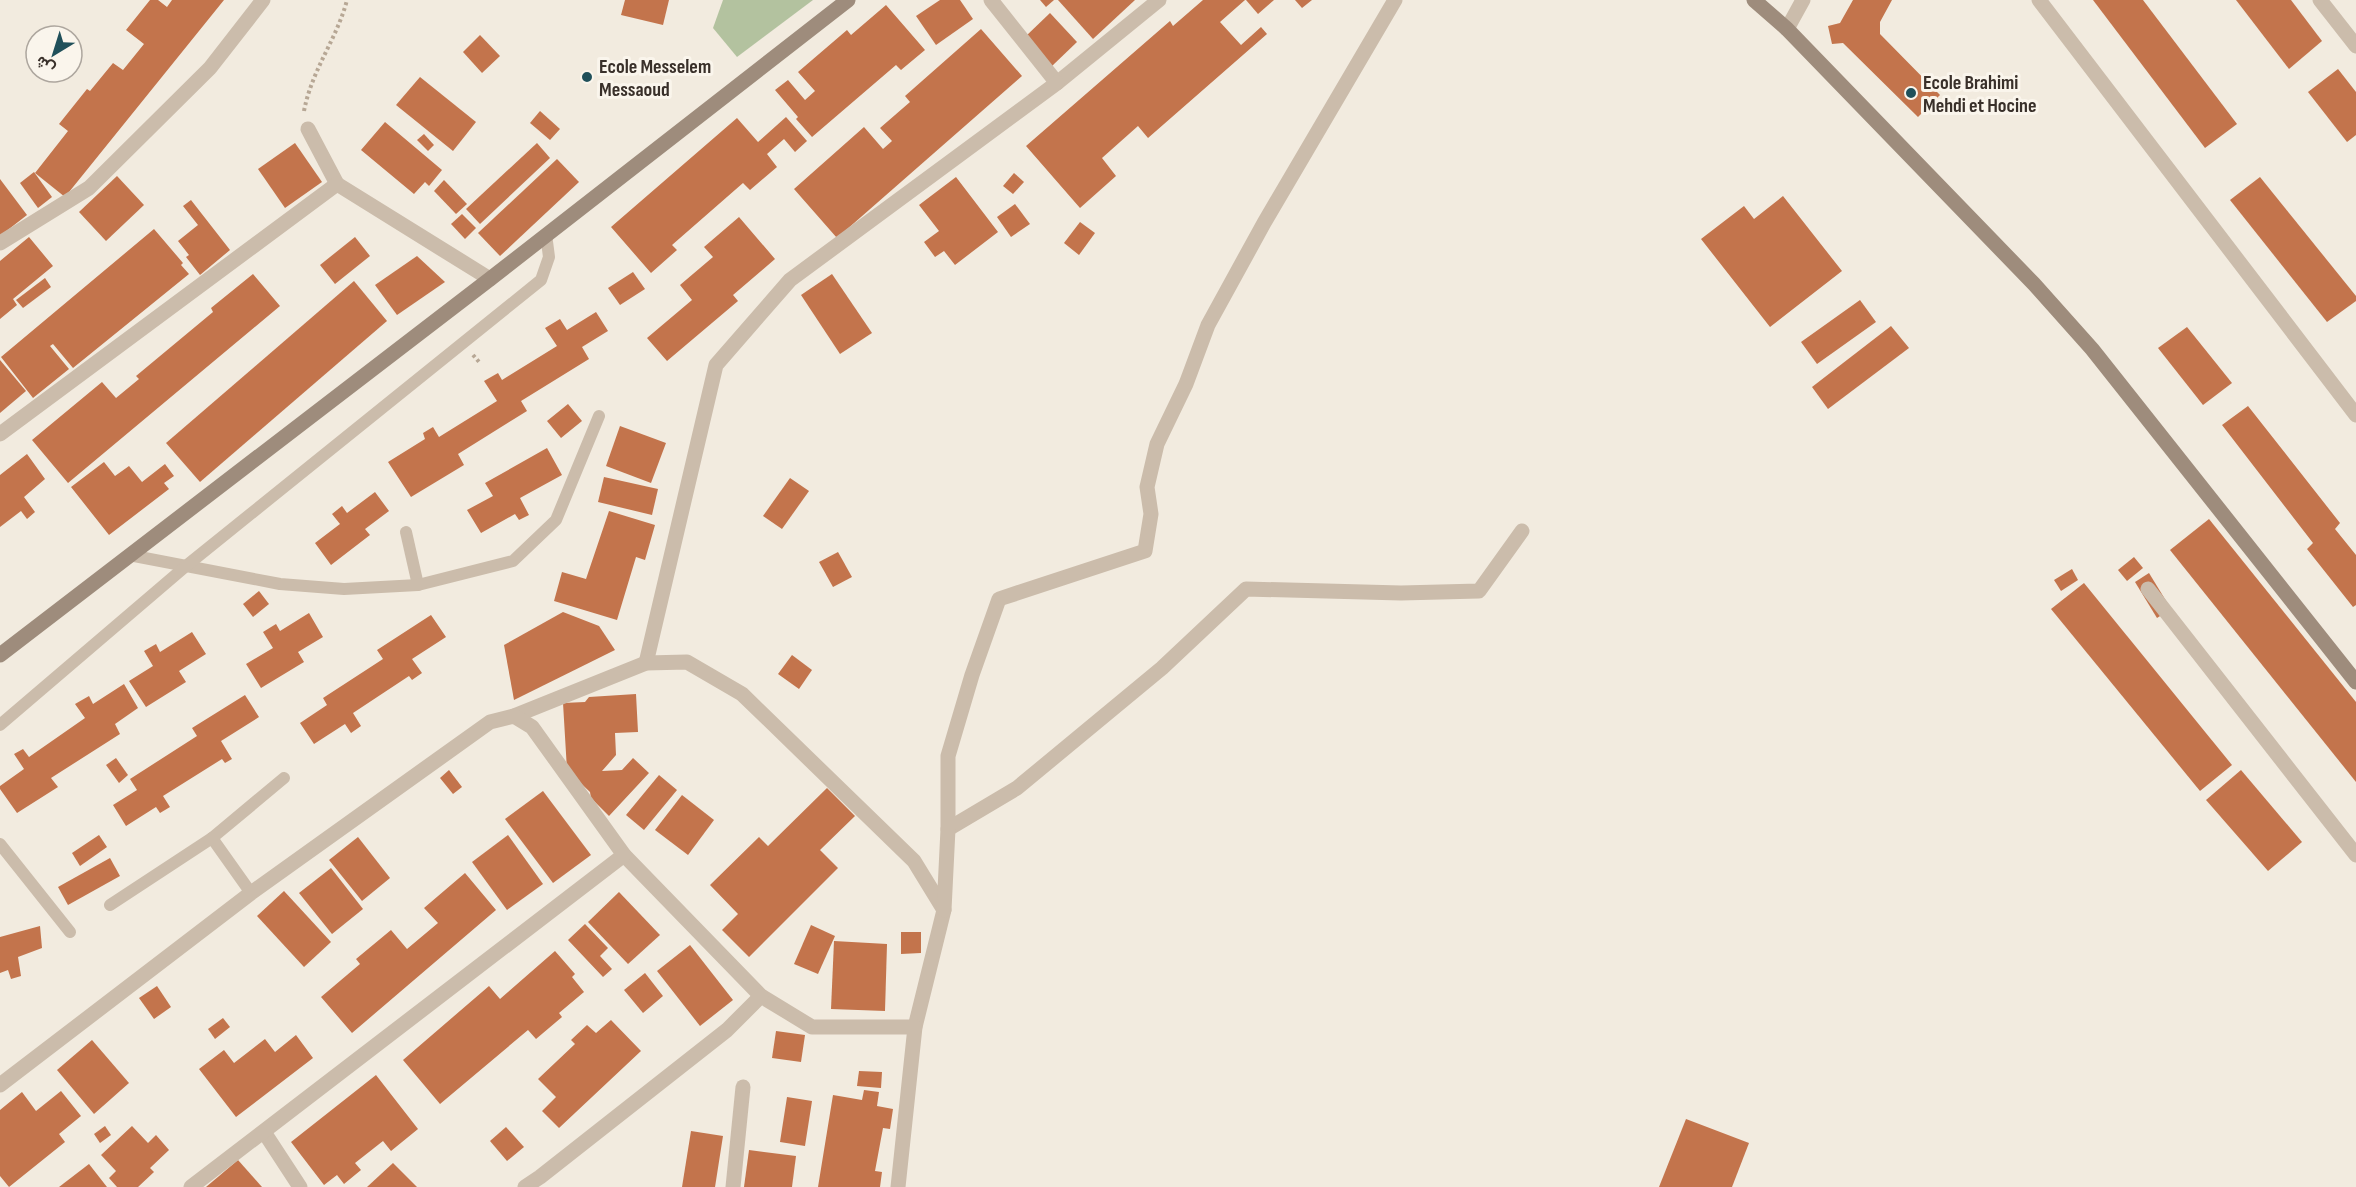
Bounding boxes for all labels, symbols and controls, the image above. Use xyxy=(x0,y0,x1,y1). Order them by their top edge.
north arrow xyxy=(24,24,84,84)
text: ش xyxy=(32,51,59,78)
place label: Ecole Messelem Messaoud xyxy=(599,55,711,102)
marker: Ecole Messelem Messaoud xyxy=(580,70,594,84)
place label: Ecole Brahimi Mehdi et Hocine xyxy=(1923,71,2037,118)
marker: Ecole Brahimi Mehdi et Hocine xyxy=(1904,86,1918,100)

